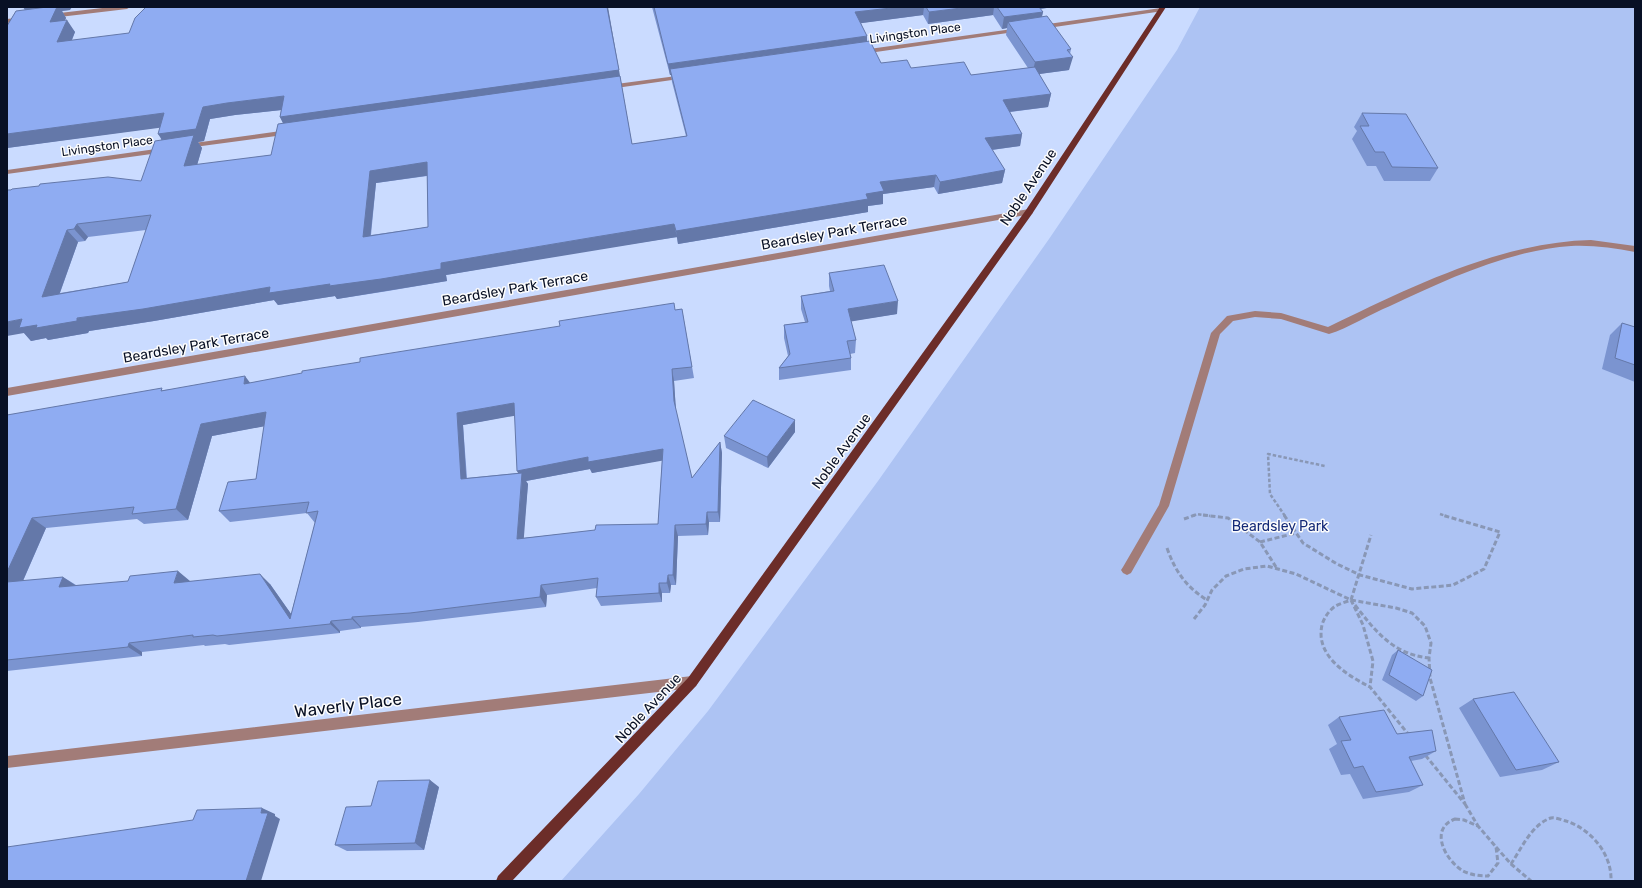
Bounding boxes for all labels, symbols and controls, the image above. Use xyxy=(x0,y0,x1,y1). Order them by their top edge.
street label: Livingston Place xyxy=(868,20,962,46)
street label: Livingston Place xyxy=(60,133,154,159)
street label: Noble Avenue xyxy=(996,145,1061,229)
street label: Beardsley Park Terrace xyxy=(760,211,909,254)
street label: Beardsley Park Terrace xyxy=(441,267,590,310)
street label: Beardsley Park Terrace xyxy=(122,324,271,367)
street label: Noble Avenue xyxy=(808,410,875,492)
park label: Beardsley Park xyxy=(1232,518,1329,535)
street label: Noble Avenue xyxy=(612,670,685,747)
street label: Waverly Place xyxy=(293,688,403,722)

